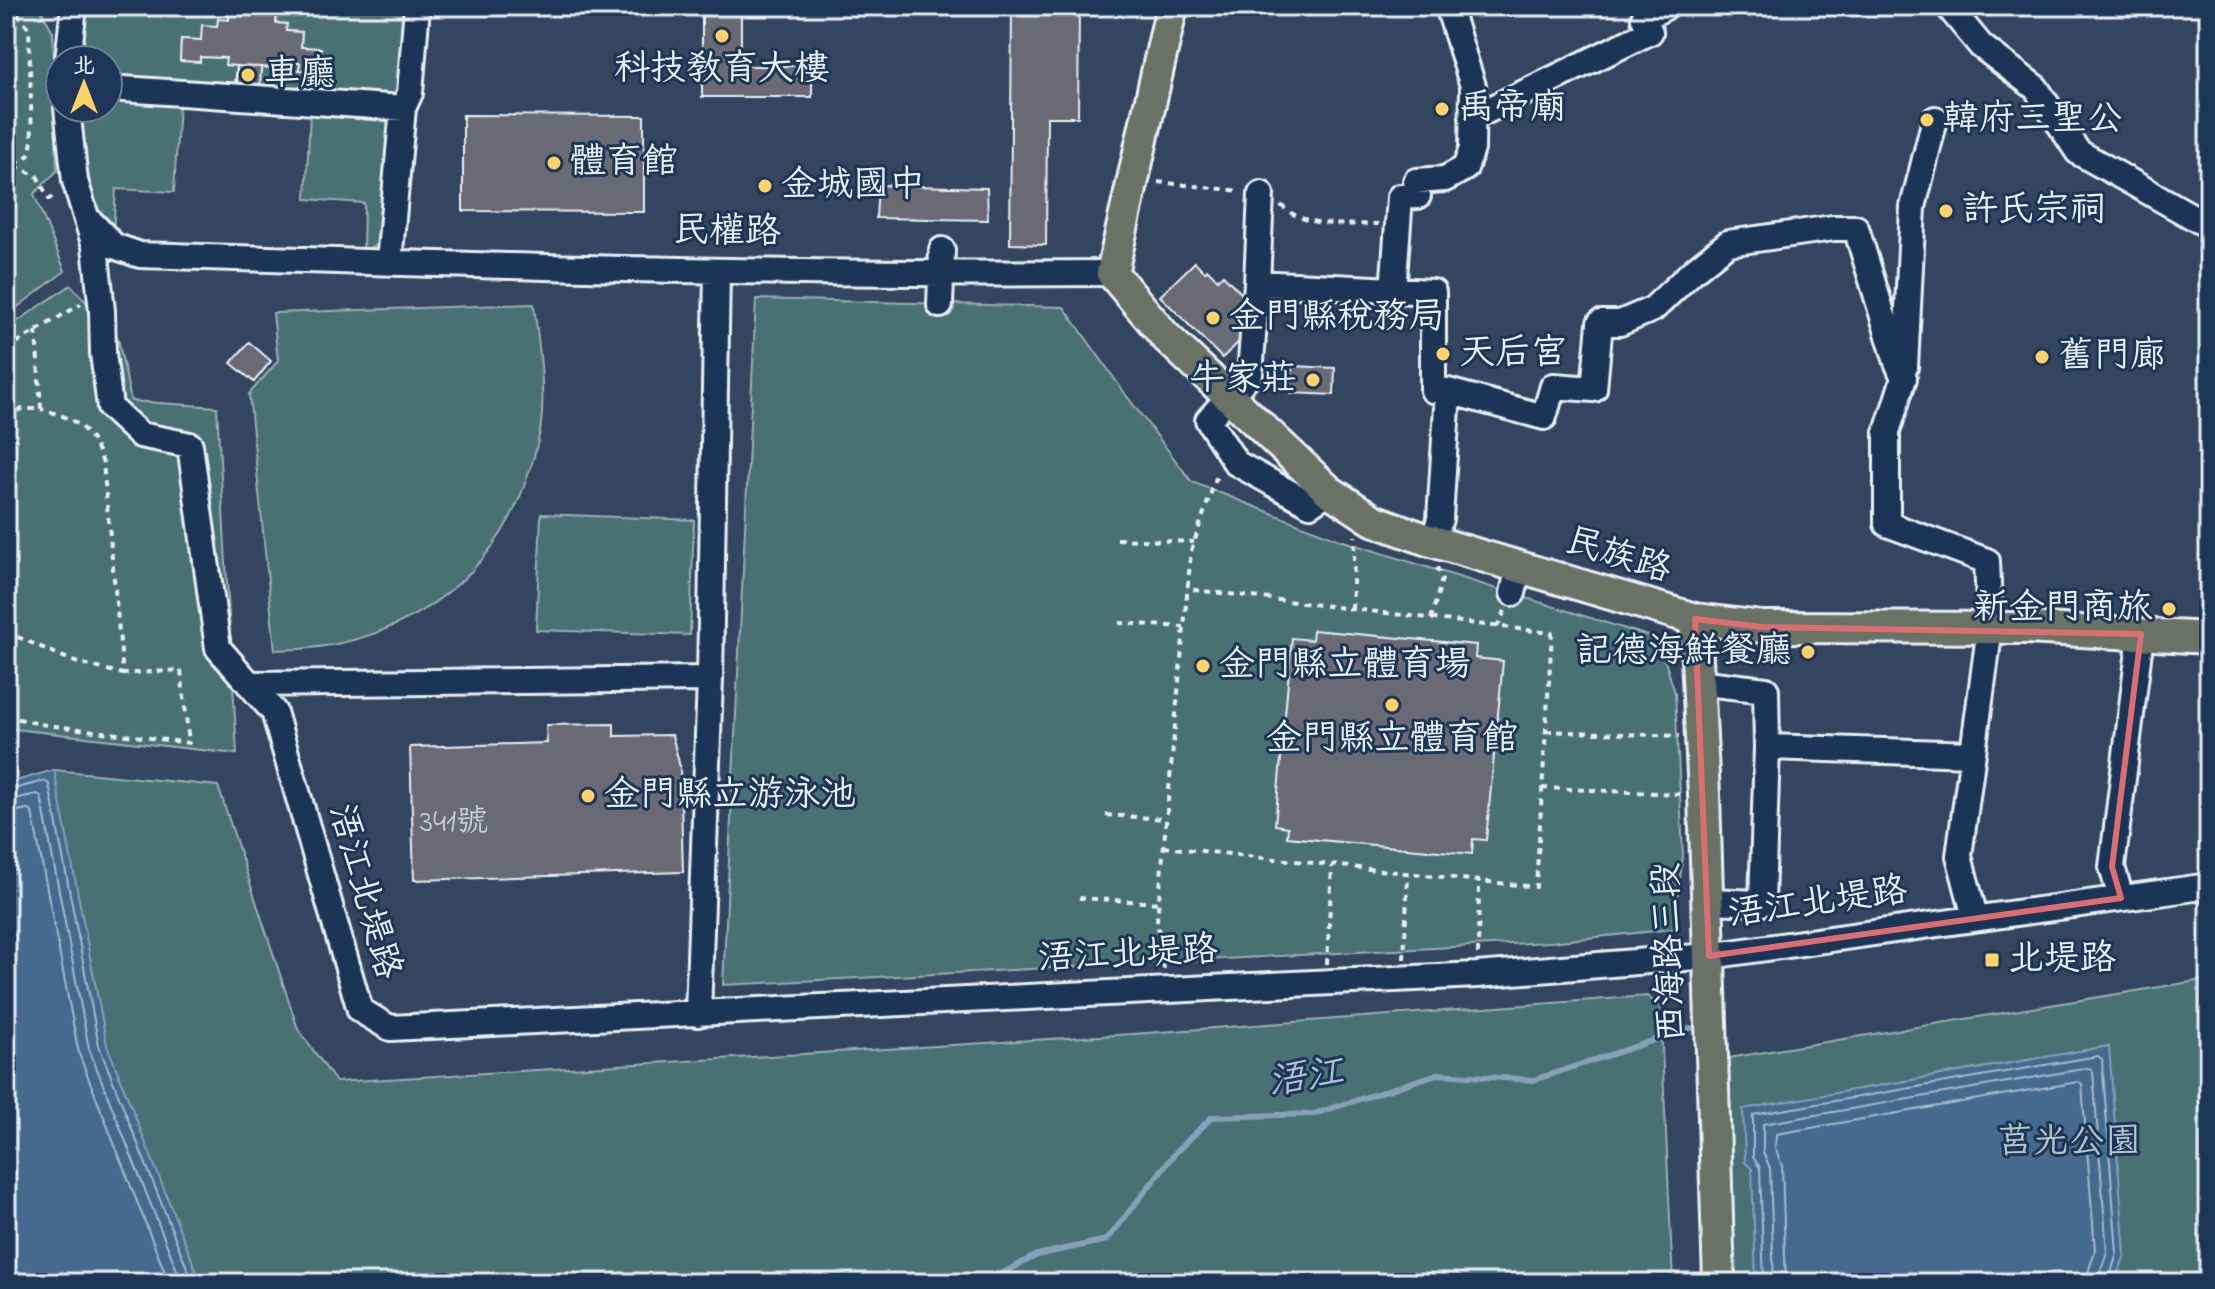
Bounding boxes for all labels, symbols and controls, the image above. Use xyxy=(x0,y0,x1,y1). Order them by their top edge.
marker: 科技教育大樓 xyxy=(713,27,731,45)
north arrow xyxy=(44,44,124,124)
place label: 科技教育大樓 xyxy=(614,44,830,97)
place label: 車廳 xyxy=(264,49,336,102)
text: 北 xyxy=(73,51,95,83)
marker: 車廳 xyxy=(239,66,257,84)
place label: 禹帝廟 xyxy=(1458,83,1566,136)
place label: 韓府三聖公 xyxy=(1943,94,2123,147)
marker: 禹帝廟 xyxy=(1433,100,1451,118)
marker: 韓府三聖公 xyxy=(1918,111,1936,129)
place label: 體育館 xyxy=(570,137,678,190)
marker: 體育館 xyxy=(545,154,563,172)
place label: 金城國中 xyxy=(781,160,925,213)
marker: 金城國中 xyxy=(756,177,774,195)
place label: 許氏宗祠 xyxy=(1962,185,2106,238)
marker: 許氏宗祠 xyxy=(1937,202,1955,220)
street label: 民權路 xyxy=(673,206,781,260)
place label: 金門縣稅務局 xyxy=(1229,292,1445,345)
marker: 金門縣稅務局 xyxy=(1204,309,1222,327)
place label: 天后宮 xyxy=(1459,328,1567,381)
place label: 舊門廊 xyxy=(2058,331,2166,384)
marker: 天后宮 xyxy=(1434,345,1452,363)
marker: 舊門廊 xyxy=(2033,348,2051,366)
place label: 牛家莊 xyxy=(1189,354,1297,407)
marker: 牛家莊 xyxy=(1304,371,1322,389)
street label: 民族路 xyxy=(1559,516,1677,598)
place label: 新金門商旅 xyxy=(1973,583,2153,636)
marker: 新金門商旅 xyxy=(2160,600,2178,618)
place label: 記德海鮮餐廳 xyxy=(1576,626,1792,679)
place label: 金門縣立體育場 xyxy=(1219,640,1471,693)
marker: 記德海鮮餐廳 xyxy=(1799,643,1817,661)
marker: 金門縣立體育場 xyxy=(1194,657,1212,675)
marker: 金門縣立體育館 xyxy=(1383,696,1401,714)
place label: 金門縣立體育館 xyxy=(1266,714,1518,767)
place label: 金門縣立游泳池 xyxy=(604,770,856,823)
marker: 金門縣立游泳池 xyxy=(579,787,597,805)
street label: 浯江北堤路 xyxy=(313,798,413,986)
house number: 341號 xyxy=(420,800,488,847)
street label: 西海路三段 xyxy=(1641,861,1701,1043)
street label: 浯江北堤路 xyxy=(1725,865,1911,943)
street label: 浯江北堤路 xyxy=(1037,925,1219,987)
place label: 北堤路 xyxy=(2008,934,2116,987)
marker: 北堤路 xyxy=(1983,951,2001,969)
water label: 浯江 xyxy=(1264,1045,1350,1113)
park label: 莒光公園 xyxy=(1997,1117,2141,1170)

